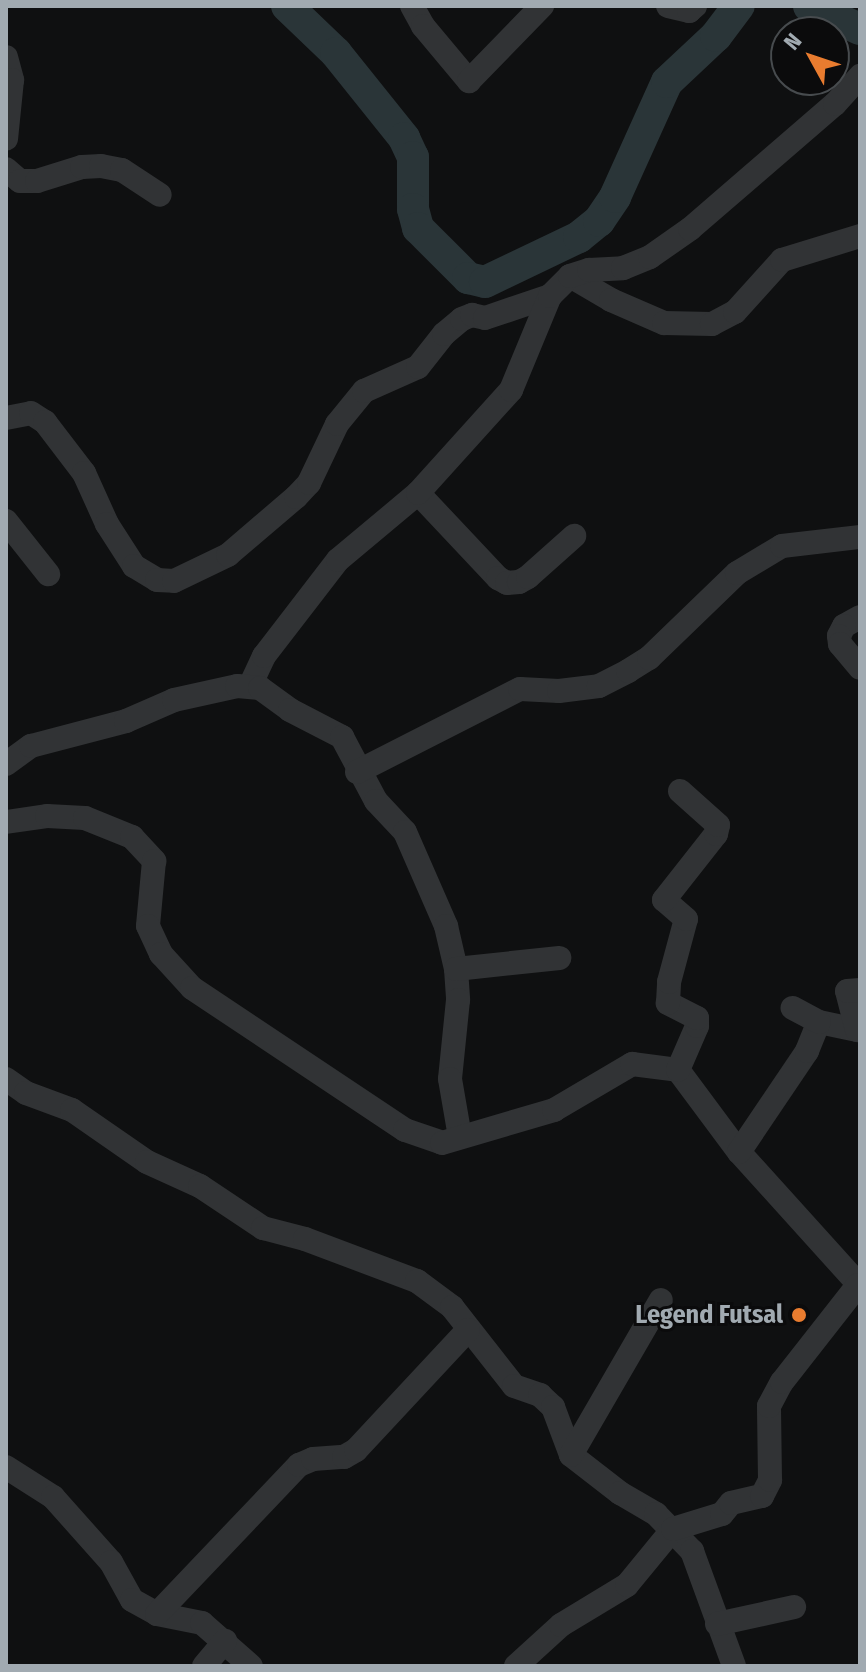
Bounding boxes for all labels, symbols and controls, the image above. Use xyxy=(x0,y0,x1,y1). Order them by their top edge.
north arrow xyxy=(770,16,850,96)
text: N xyxy=(778,28,807,55)
place label: Legend Futsal xyxy=(635,1299,783,1331)
marker: Legend Futsal xyxy=(790,1306,808,1324)

